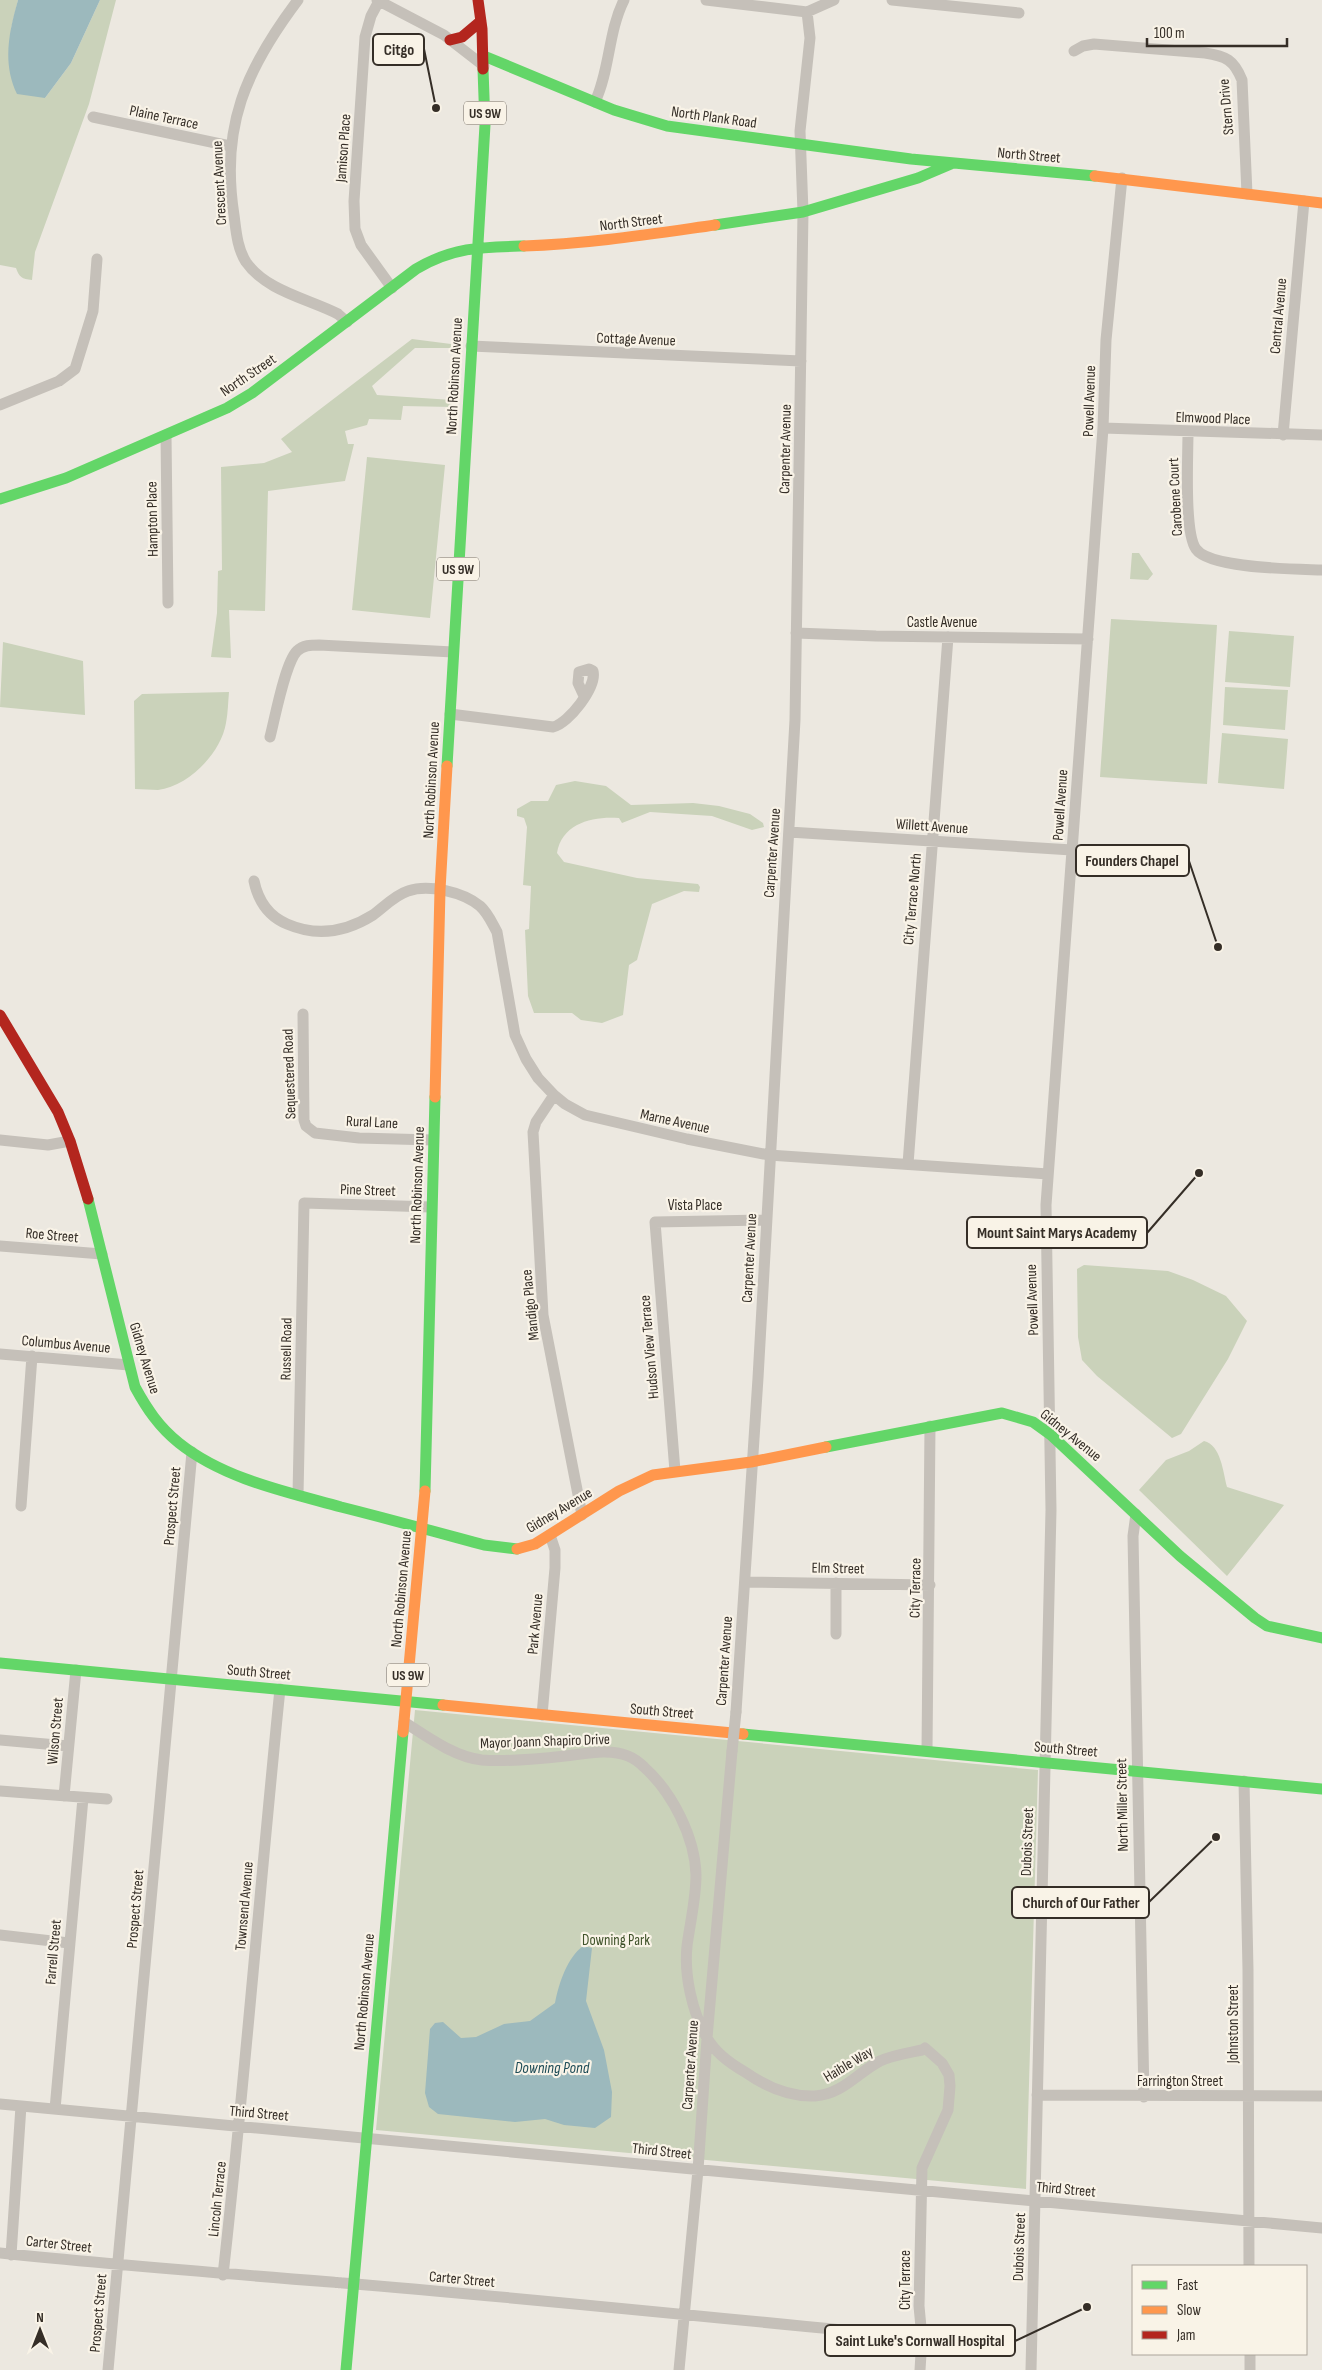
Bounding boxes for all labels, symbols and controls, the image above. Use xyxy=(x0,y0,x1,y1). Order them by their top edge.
scale bar xyxy=(1147,15,1287,47)
text: 100 m xyxy=(1154,24,1185,43)
callout: Citgo xyxy=(373,34,424,65)
text: Citgo xyxy=(384,41,414,60)
street label: Stern Drive xyxy=(1215,78,1238,136)
street label: Plaine Terrace xyxy=(128,101,200,134)
road number: US 9W xyxy=(464,102,506,125)
street label: North Plank Road xyxy=(670,102,758,133)
street label: Jamison Place xyxy=(332,113,355,184)
street label: Crescent Avenue xyxy=(208,140,231,226)
street label: North Street xyxy=(997,143,1062,168)
street label: North Street xyxy=(598,209,664,236)
street label: Central Avenue xyxy=(1266,277,1291,355)
street label: North Robinson Avenue xyxy=(442,317,467,435)
street label: Cottage Avenue xyxy=(596,329,676,350)
street label: North Street xyxy=(217,350,280,401)
street label: Powell Avenue xyxy=(1079,365,1100,437)
street label: Carpenter Avenue xyxy=(775,404,796,494)
street label: Elmwood Place xyxy=(1175,408,1251,429)
street label: Carobene Court xyxy=(1164,457,1187,537)
street label: Hampton Place xyxy=(142,481,163,557)
road number: US 9W xyxy=(437,558,479,580)
street label: Castle Avenue xyxy=(907,613,977,632)
street label: North Robinson Avenue xyxy=(419,721,444,839)
street label: Powell Avenue xyxy=(1049,769,1072,841)
street label: Carpenter Avenue xyxy=(760,808,785,898)
street label: Willett Avenue xyxy=(895,814,969,838)
callout: Founders Chapel xyxy=(1076,845,1189,876)
street label: City Terrace North xyxy=(899,852,926,946)
text: Founders Chapel xyxy=(1085,852,1179,871)
street label: Sequestered Road xyxy=(278,1028,301,1120)
street label: Marne Avenue xyxy=(638,1105,711,1138)
street label: Rural Lane xyxy=(346,1112,398,1133)
street label: North Robinson Avenue xyxy=(406,1126,429,1244)
street label: Pine Street xyxy=(340,1180,397,1201)
street label: Vista Place xyxy=(668,1196,722,1215)
street label: Carpenter Avenue xyxy=(738,1213,761,1303)
callout: Mount Saint Marys Academy xyxy=(967,1217,1147,1248)
street label: Roe Street xyxy=(25,1224,80,1247)
text: Mount Saint Marys Academy xyxy=(977,1224,1137,1243)
street label: Powell Avenue xyxy=(1022,1264,1043,1336)
street label: Mandigo Place xyxy=(517,1268,544,1342)
street label: Hudson View Terrace xyxy=(635,1294,664,1400)
street label: Russell Road xyxy=(276,1317,297,1381)
street label: Gidney Avenue xyxy=(125,1320,164,1396)
street label: Columbus Avenue xyxy=(21,1331,111,1358)
street label: Gidney Avenue xyxy=(1036,1405,1105,1466)
street label: Prospect Street xyxy=(160,1466,185,1546)
street label: Gidney Avenue xyxy=(523,1483,596,1538)
street label: North Robinson Avenue xyxy=(387,1530,416,1648)
street label: City Terrace xyxy=(905,1558,926,1618)
street label: Elm Street xyxy=(812,1559,865,1578)
street label: Park Avenue xyxy=(523,1593,548,1655)
street label: Carpenter Avenue xyxy=(712,1616,737,1706)
street label: South Street xyxy=(226,1660,292,1685)
road number: US 9W xyxy=(387,1664,429,1686)
street label: Wilson Street xyxy=(43,1696,68,1765)
street label: South Street xyxy=(629,1699,695,1724)
street label: Mayor Joann Shapiro Drive xyxy=(480,1730,610,1753)
street label: South Street xyxy=(1033,1737,1099,1762)
street label: North Miller Street xyxy=(1112,1758,1133,1852)
street label: Dubois Street xyxy=(1017,1807,1038,1876)
street label: Townsend Avenue xyxy=(231,1861,258,1951)
street label: Prospect Street xyxy=(123,1869,148,1949)
callout: Church of Our Father xyxy=(1012,1887,1149,1918)
text: Church of Our Father xyxy=(1022,1894,1140,1913)
street label: Farrell Street xyxy=(41,1918,66,1985)
park label: Downing Park xyxy=(582,1931,650,1950)
street label: North Robinson Avenue xyxy=(350,1933,379,2051)
street label: Johnston Street xyxy=(1224,1984,1243,2064)
street label: Carpenter Avenue xyxy=(678,2020,703,2110)
street label: Haible Way xyxy=(820,2042,877,2087)
water label: Downing Pond xyxy=(515,2059,590,2078)
street label: Farrington Street xyxy=(1137,2072,1223,2091)
street label: Third Street xyxy=(228,2101,290,2126)
street label: Third Street xyxy=(631,2139,693,2164)
street label: Lincoln Terrace xyxy=(204,2160,231,2238)
street label: Third Street xyxy=(1035,2177,1097,2202)
street label: Dubois Street xyxy=(1009,2212,1030,2281)
street label: Carter Street xyxy=(25,2232,93,2257)
street label: City Terrace xyxy=(896,2250,915,2310)
legend xyxy=(1132,2265,1307,2355)
street label: Carter Street xyxy=(428,2267,496,2292)
street label: Prospect Street xyxy=(86,2273,111,2353)
text: Fast xyxy=(1177,2276,1199,2295)
text: Slow xyxy=(1177,2301,1201,2320)
north arrow xyxy=(15,2305,65,2355)
text: N xyxy=(36,2309,44,2326)
callout: Saint Luke's Cornwall Hospital xyxy=(825,2325,1015,2356)
text: Jam xyxy=(1176,2326,1195,2345)
text: Saint Luke's Cornwall Hospital xyxy=(835,2332,1005,2351)

